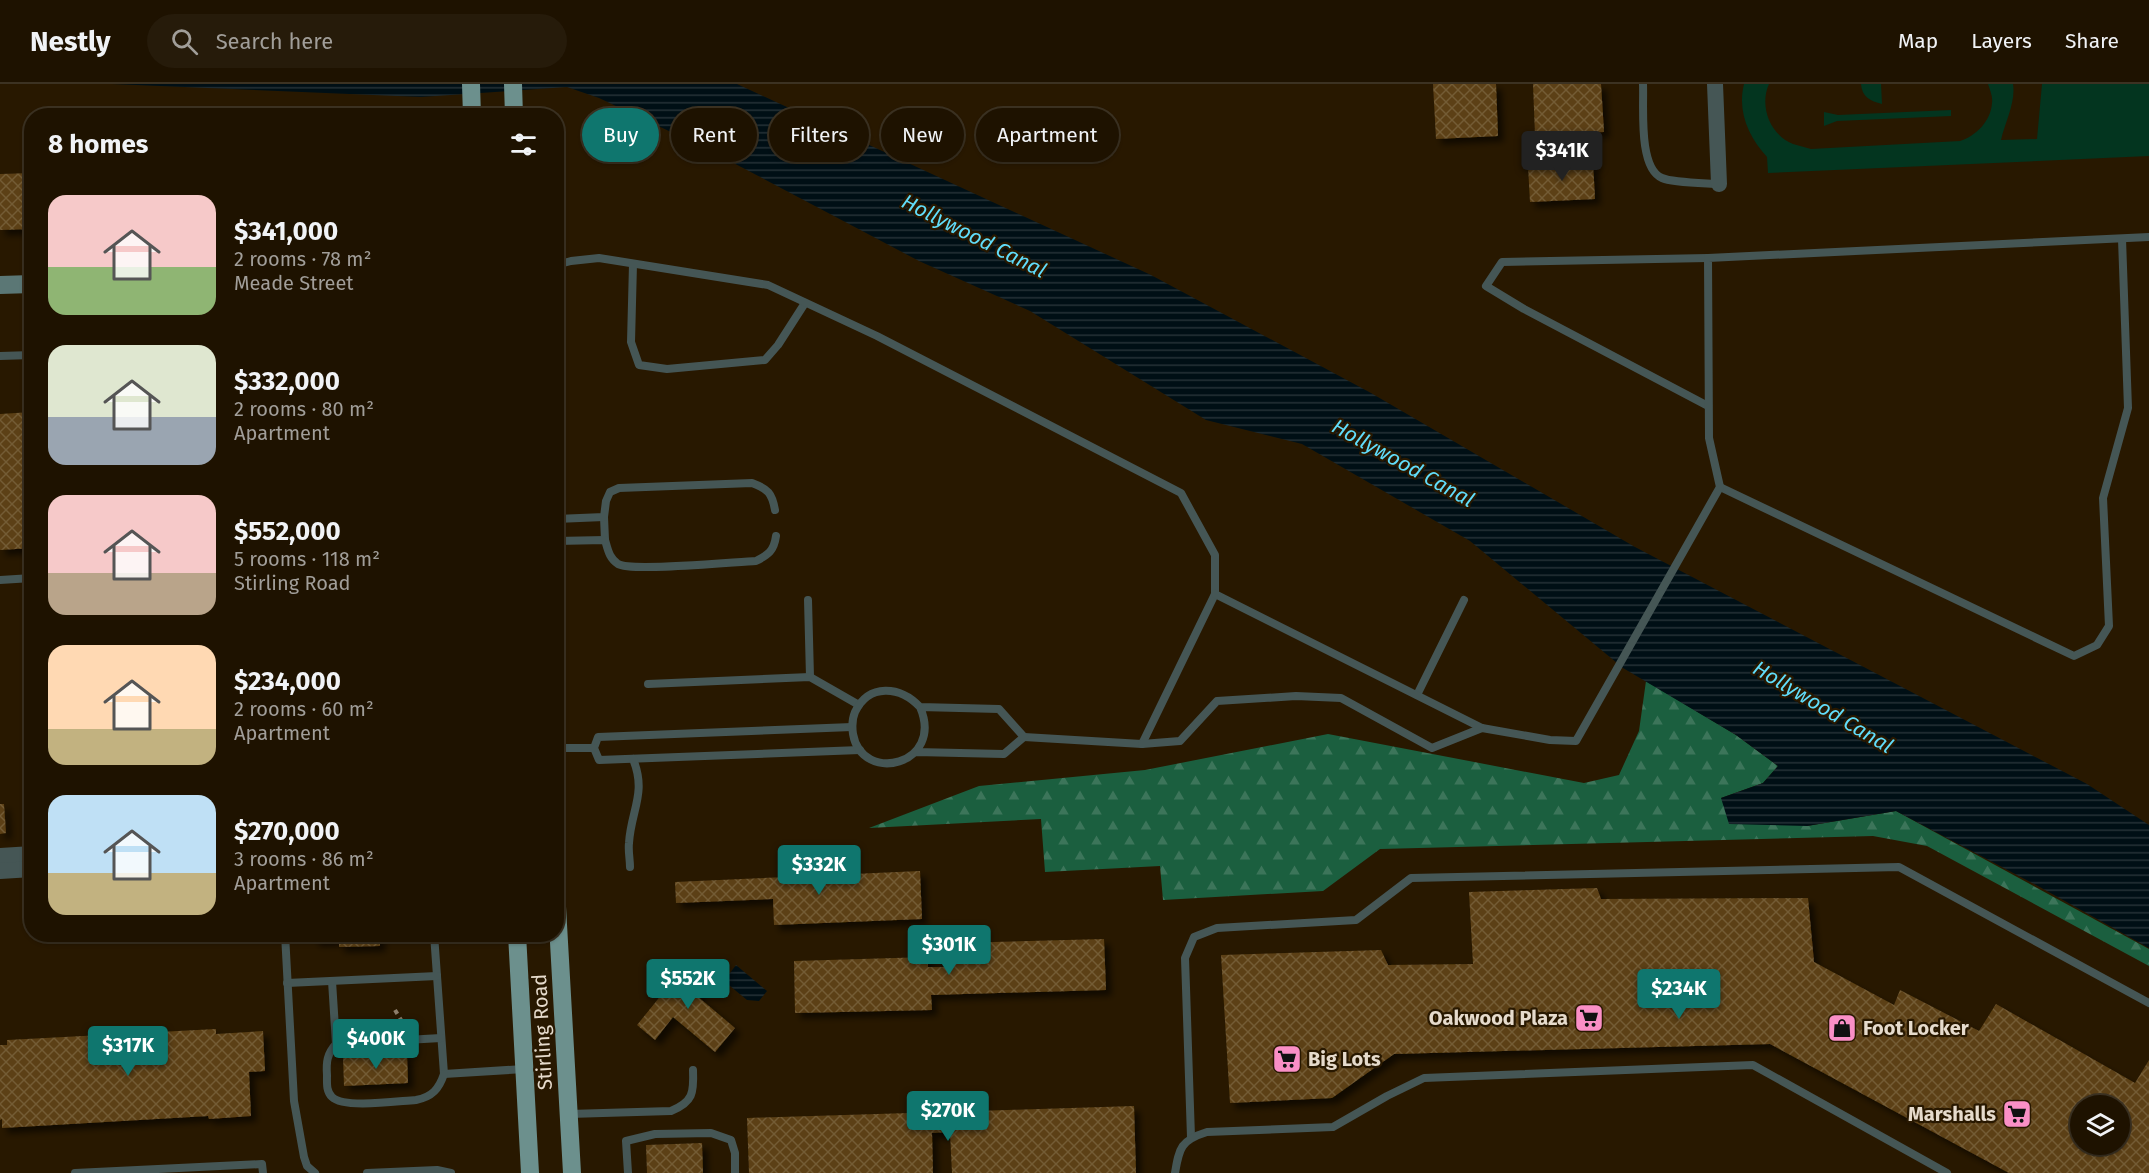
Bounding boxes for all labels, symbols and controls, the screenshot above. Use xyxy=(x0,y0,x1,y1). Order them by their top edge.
search box xyxy=(147,14,567,68)
text: Nestly xyxy=(30,25,111,58)
icon: search xyxy=(168,25,201,58)
text: Search here xyxy=(216,28,333,55)
text: Map xyxy=(1898,28,1938,54)
text: Layers xyxy=(1971,28,2032,54)
text: Share xyxy=(2065,28,2119,54)
chip: Buy xyxy=(582,108,659,162)
chip: Rent xyxy=(671,108,757,162)
chip: Filters xyxy=(769,108,869,162)
chip: New xyxy=(881,108,964,162)
chip: Apartment xyxy=(976,108,1119,162)
icon: filters xyxy=(507,128,540,161)
text: 8 homes xyxy=(48,129,148,160)
pin: $341K xyxy=(1520,131,1604,182)
text: $341K xyxy=(1535,138,1589,162)
water label: Hollywood Canal xyxy=(897,188,1051,284)
text: $341,000 xyxy=(234,216,338,247)
icon: home xyxy=(96,219,168,291)
text: 2 rooms · 78 m² xyxy=(234,247,371,271)
text: Meade Street xyxy=(234,271,354,295)
text: $332,000 xyxy=(234,366,340,397)
icon: home xyxy=(96,369,168,441)
text: 2 rooms · 80 m² xyxy=(234,397,374,421)
water label: Hollywood Canal xyxy=(1327,413,1479,513)
text: Apartment xyxy=(234,421,330,445)
text: $552,000 xyxy=(234,516,341,547)
icon: home xyxy=(96,519,168,591)
text: 5 rooms · 118 m² xyxy=(234,547,380,571)
text: Stirling Road xyxy=(234,571,351,595)
water label: Hollywood Canal xyxy=(1748,655,1898,759)
text: $234,000 xyxy=(234,666,341,697)
icon: home xyxy=(96,669,168,741)
text: 2 rooms · 60 m² xyxy=(234,697,374,721)
text: Apartment xyxy=(234,721,330,745)
text: $270,000 xyxy=(234,816,340,847)
icon: home xyxy=(96,819,168,891)
pin: $332K xyxy=(777,845,861,896)
text: 3 rooms · 86 m² xyxy=(234,847,374,871)
text: $332K xyxy=(792,852,846,876)
text: Apartment xyxy=(234,871,330,895)
pin: $301K xyxy=(907,925,991,976)
text: $301K xyxy=(922,932,976,956)
pin: $552K xyxy=(646,959,730,1010)
text: $552K xyxy=(660,966,716,990)
pin: $234K xyxy=(1637,969,1721,1020)
street label: Stirling Road xyxy=(527,973,557,1091)
text: $234K xyxy=(1651,976,1707,1000)
supermarket icon: Oakwood Plaza xyxy=(1573,1002,1605,1034)
place label: Oakwood Plaza xyxy=(1429,1006,1568,1030)
shop icon: Foot Locker xyxy=(1826,1012,1858,1044)
place label: Foot Locker xyxy=(1863,1016,1970,1040)
pin: $400K xyxy=(334,1019,418,1070)
pin: $317K xyxy=(86,1026,170,1077)
text: $400K xyxy=(347,1026,405,1050)
text: $317K xyxy=(102,1033,154,1057)
supermarket icon: Big Lots xyxy=(1271,1043,1303,1075)
place label: Big Lots xyxy=(1308,1047,1381,1071)
pin: $270K xyxy=(906,1091,990,1142)
map controls xyxy=(2070,1095,2130,1155)
button: layers xyxy=(2070,1095,2130,1155)
text: $270K xyxy=(921,1098,975,1122)
supermarket icon: Marshalls xyxy=(2001,1098,2033,1130)
place label: Marshalls xyxy=(1908,1102,1996,1126)

